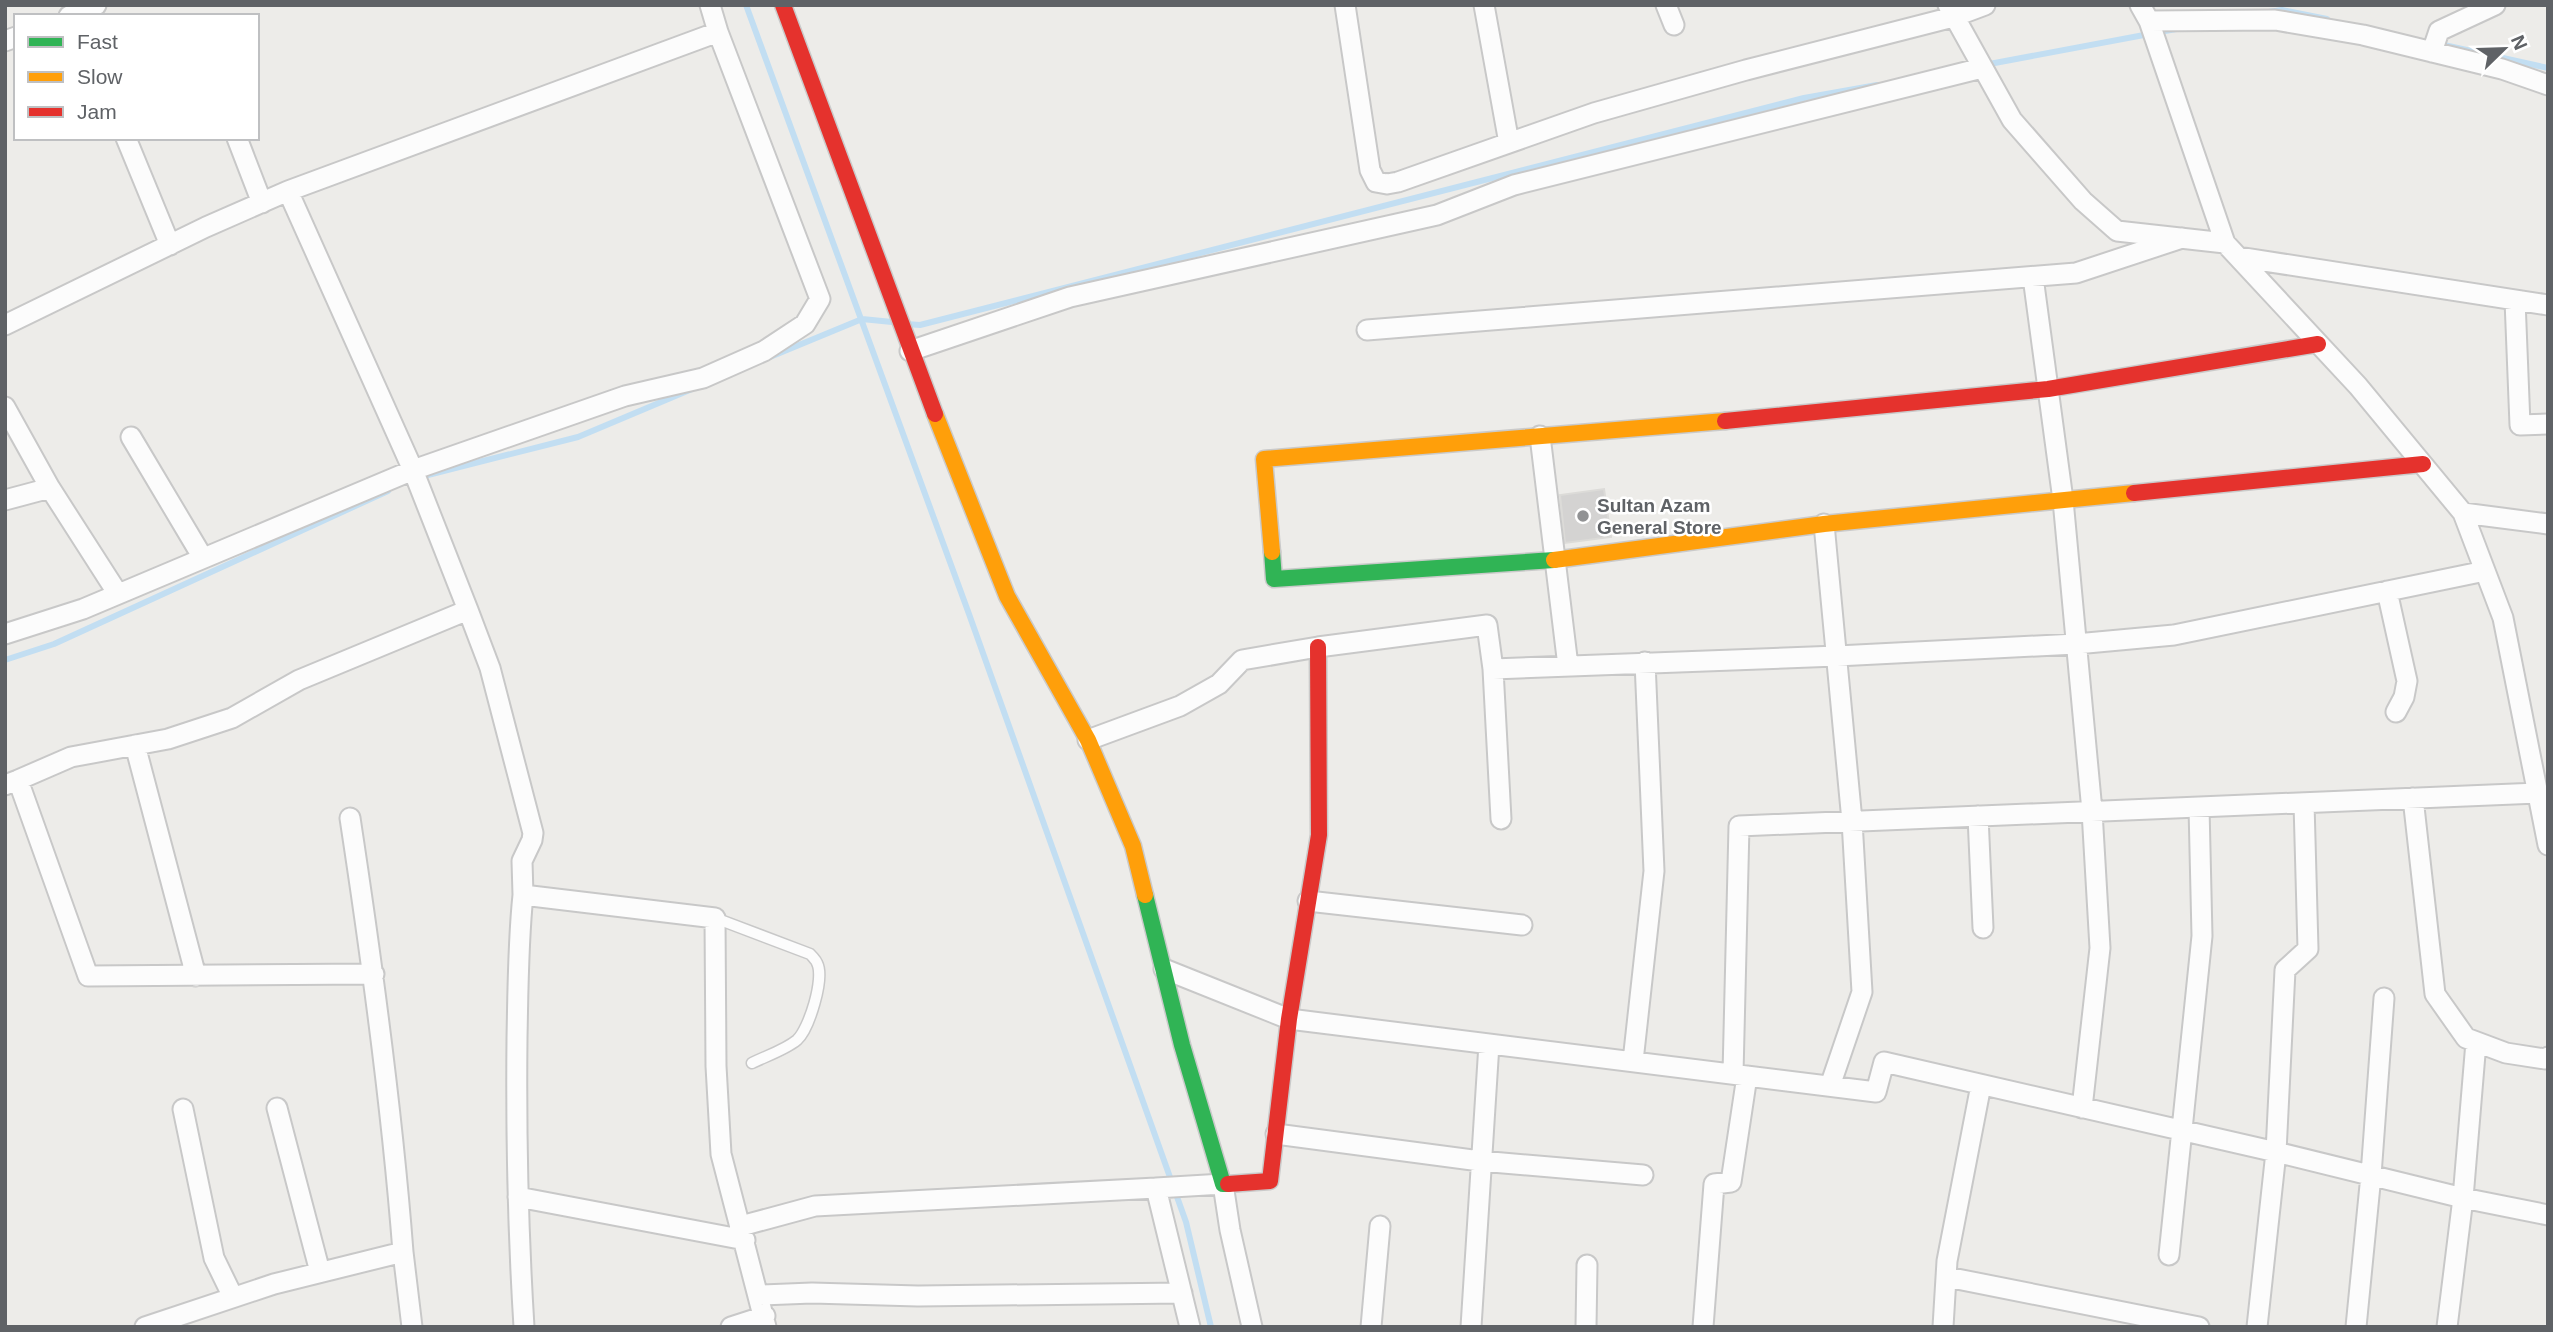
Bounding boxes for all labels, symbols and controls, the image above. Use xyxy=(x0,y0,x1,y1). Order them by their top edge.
legend xyxy=(14,14,259,140)
north arrow xyxy=(2469,14,2539,84)
text: Fast xyxy=(77,30,118,53)
text: N xyxy=(2507,32,2532,53)
text: Slow xyxy=(77,65,123,88)
text: Jam xyxy=(77,100,117,123)
place label: Sultan Azam General Store xyxy=(1597,495,1722,538)
marker: Sultan Azam General Store xyxy=(1575,508,1591,524)

